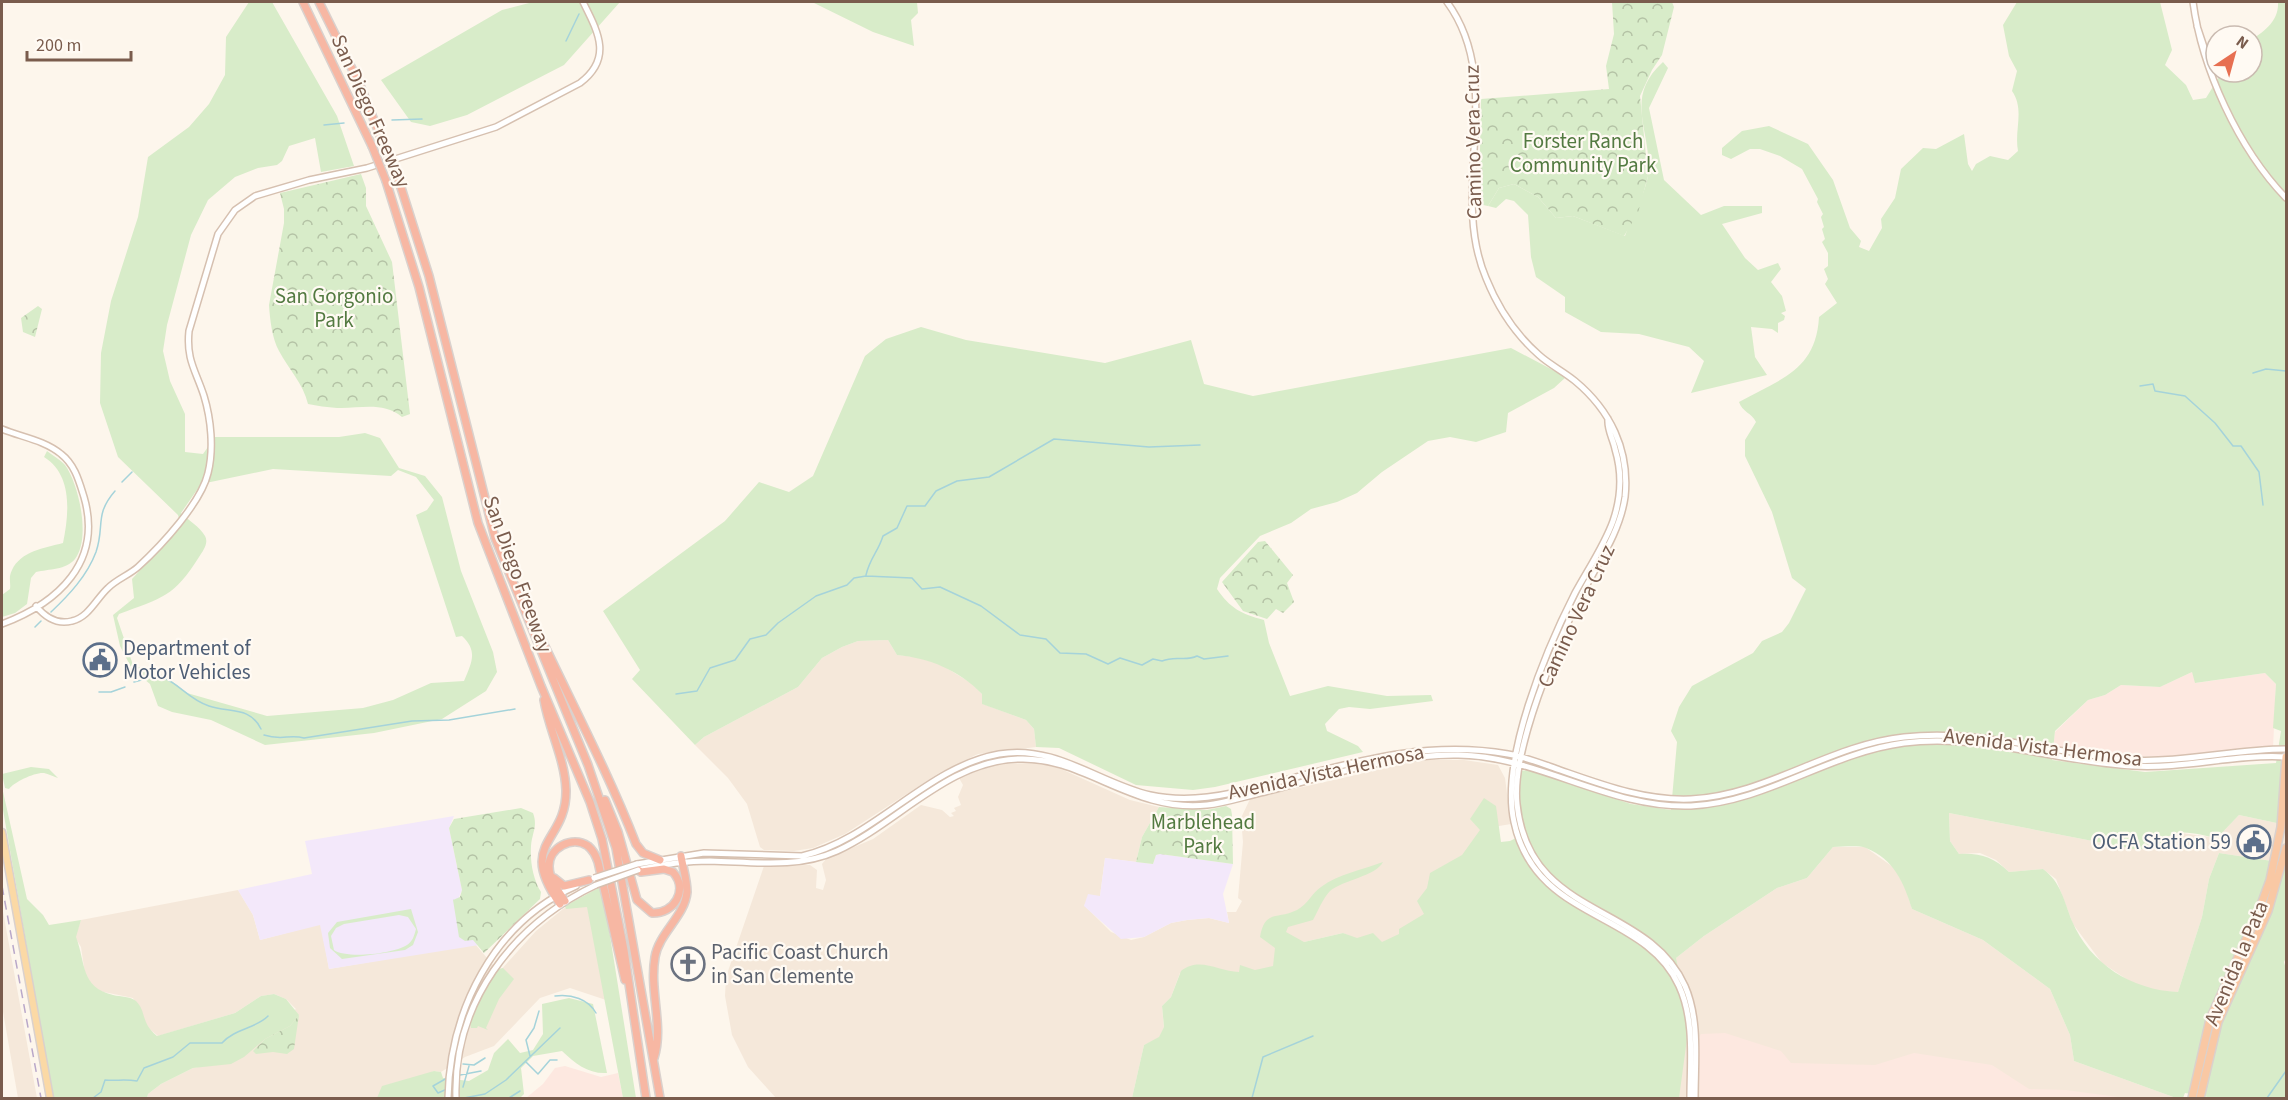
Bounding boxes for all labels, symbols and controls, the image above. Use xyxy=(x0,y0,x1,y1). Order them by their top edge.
scale bar xyxy=(27,24,130,62)
north arrow xyxy=(2204,24,2264,84)
street label: San Diego Freeway xyxy=(324,30,418,193)
text: N xyxy=(2231,31,2253,55)
text: 200 m xyxy=(36,33,81,58)
street label: Camino Vera Cruz xyxy=(1457,65,1489,219)
park label: Forster Ranch Community Park xyxy=(1510,126,1657,180)
park label: San Gorgonio Park xyxy=(275,281,393,335)
street label: San Diego Freeway xyxy=(476,491,560,657)
street label: Camino Vera Cruz xyxy=(1530,540,1622,692)
place label: Department of Motor Vehicles xyxy=(123,633,252,687)
public building icon: Department of Motor Vehicles xyxy=(82,642,118,678)
street label: Avenida Vista Hermosa xyxy=(1942,720,2144,774)
street label: Avenida Vista Hermosa xyxy=(1225,737,1427,807)
park label: Marblehead Park xyxy=(1151,807,1255,861)
public building icon: OCFA Station 59 xyxy=(2236,824,2272,860)
place label: OCFA Station 59 xyxy=(2092,827,2231,857)
street label: Avenida la Pata xyxy=(2196,896,2276,1030)
place label: Pacific Coast Church in San Clemente xyxy=(711,937,889,991)
church icon: Pacific Coast Church in San Clemente xyxy=(670,946,706,982)

